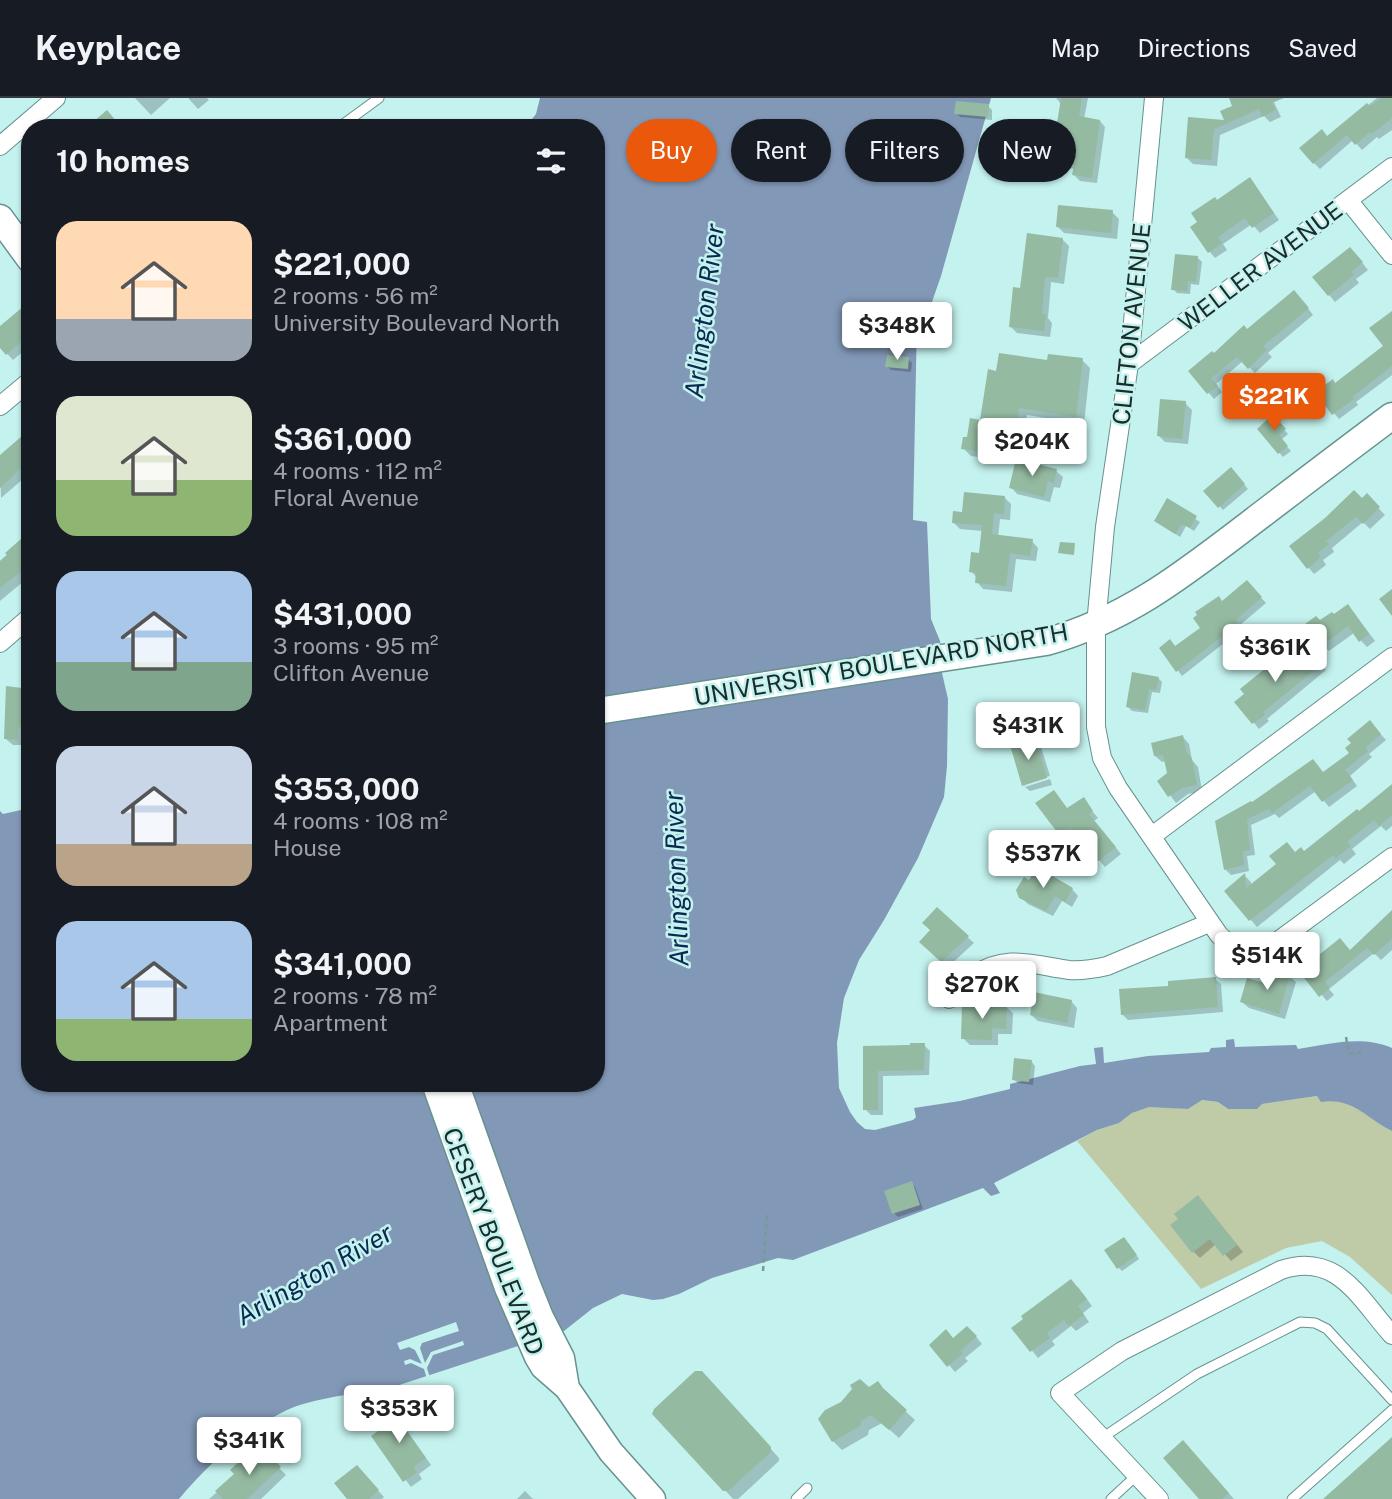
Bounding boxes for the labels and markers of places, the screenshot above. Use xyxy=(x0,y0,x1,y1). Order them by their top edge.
pin: $348K xyxy=(848,302,946,362)
pin: $221K xyxy=(1225,374,1323,433)
pin: $204K xyxy=(983,418,1081,478)
pin: $361K xyxy=(1226,624,1324,684)
pin: $431K xyxy=(979,702,1077,762)
pin: $537K xyxy=(994,830,1092,890)
pin: $514K xyxy=(1218,932,1316,992)
pin: $270K xyxy=(933,962,1031,1021)
pin: $353K xyxy=(350,1386,448,1445)
pin: $341K xyxy=(200,1418,298,1477)

